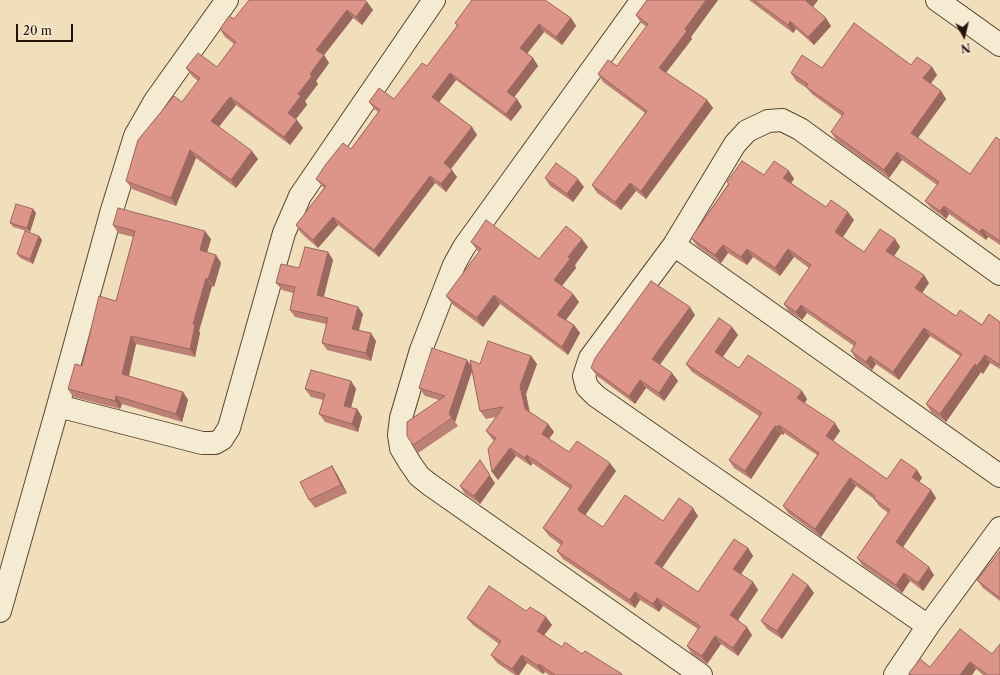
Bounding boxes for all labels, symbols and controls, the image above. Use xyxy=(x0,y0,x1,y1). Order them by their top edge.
scale bar xyxy=(18,16,75,42)
north arrow xyxy=(944,16,984,56)
text: 20 m xyxy=(23,23,52,38)
text: N xyxy=(960,40,971,55)

